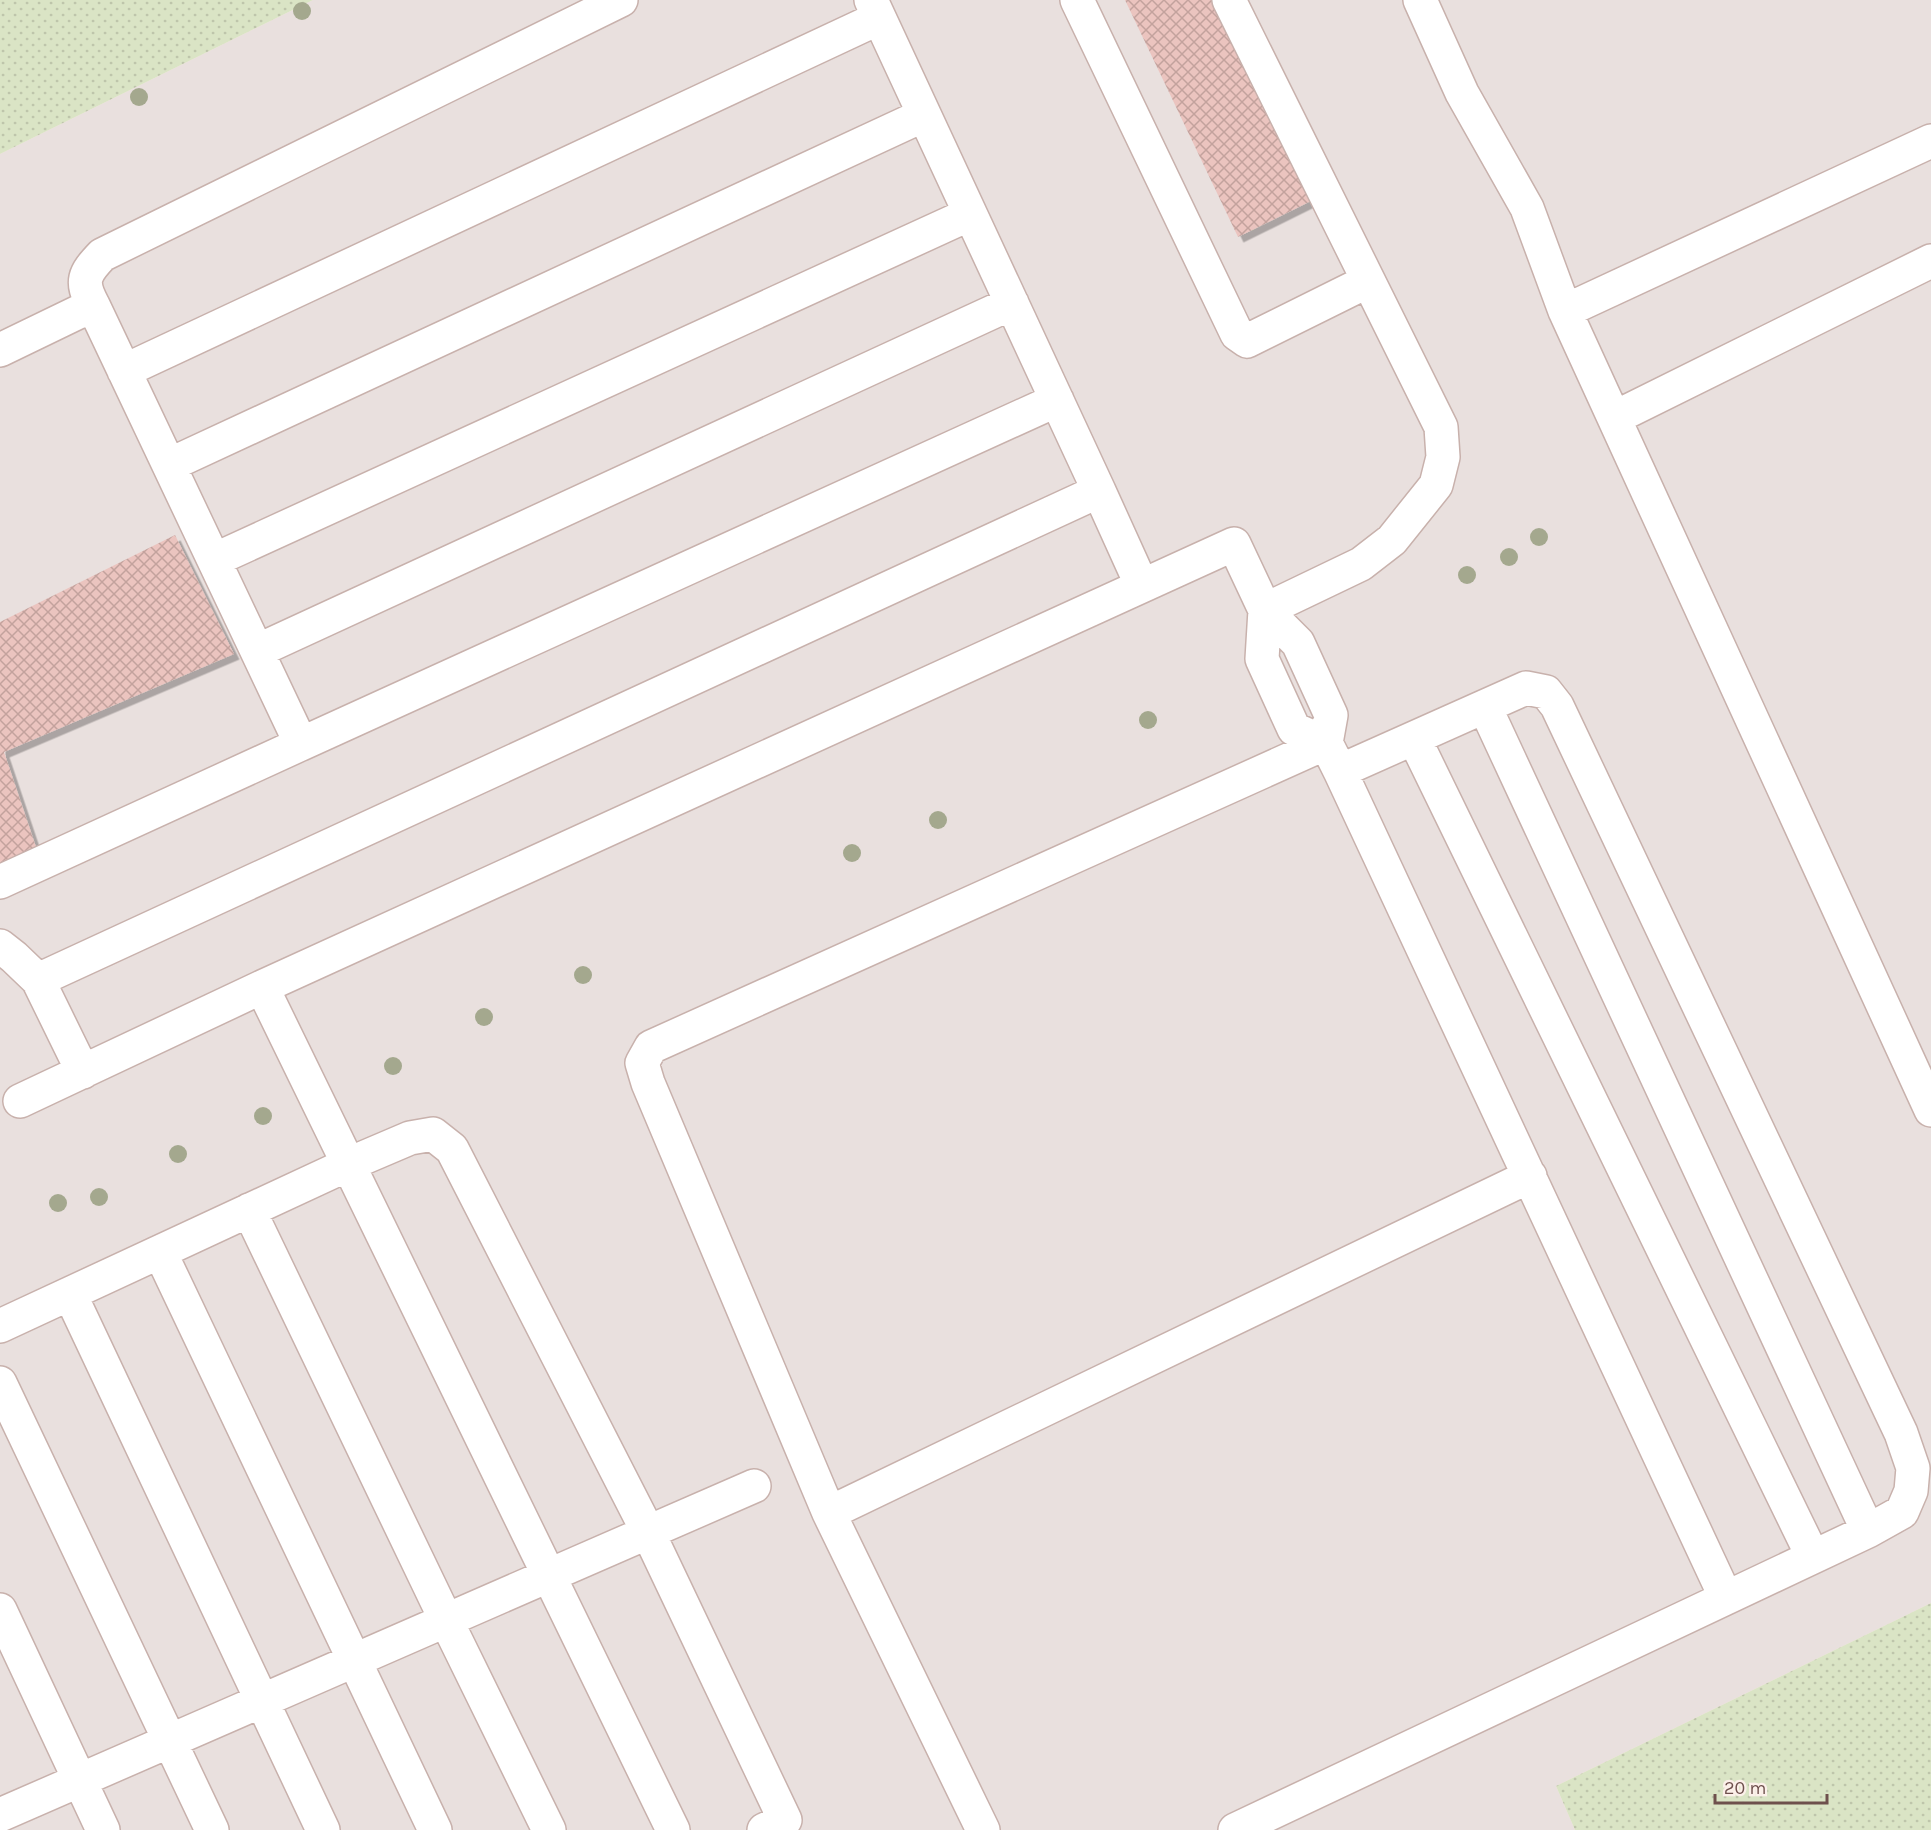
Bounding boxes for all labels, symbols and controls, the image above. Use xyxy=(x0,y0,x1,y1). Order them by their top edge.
scale bar xyxy=(1715,1767,1828,1805)
text: 20 m xyxy=(1724,1777,1766,1799)

